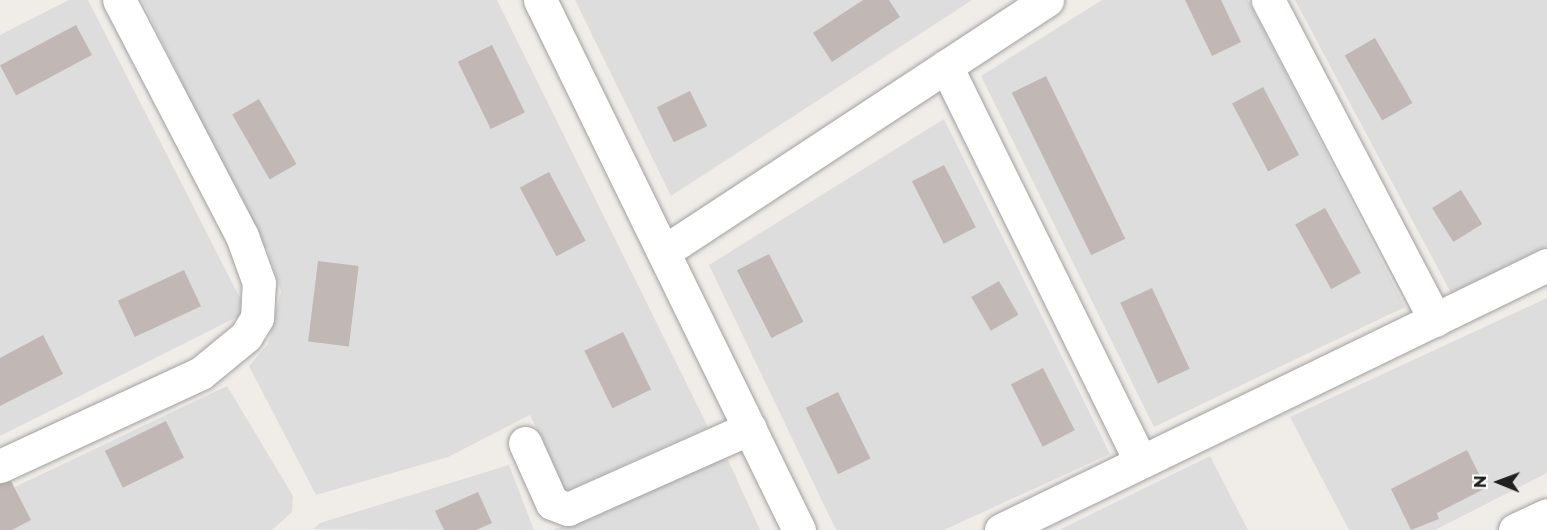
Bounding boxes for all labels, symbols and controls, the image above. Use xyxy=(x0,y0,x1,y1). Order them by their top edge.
north arrow xyxy=(1469,452,1529,512)
text: N xyxy=(1471,475,1490,488)

